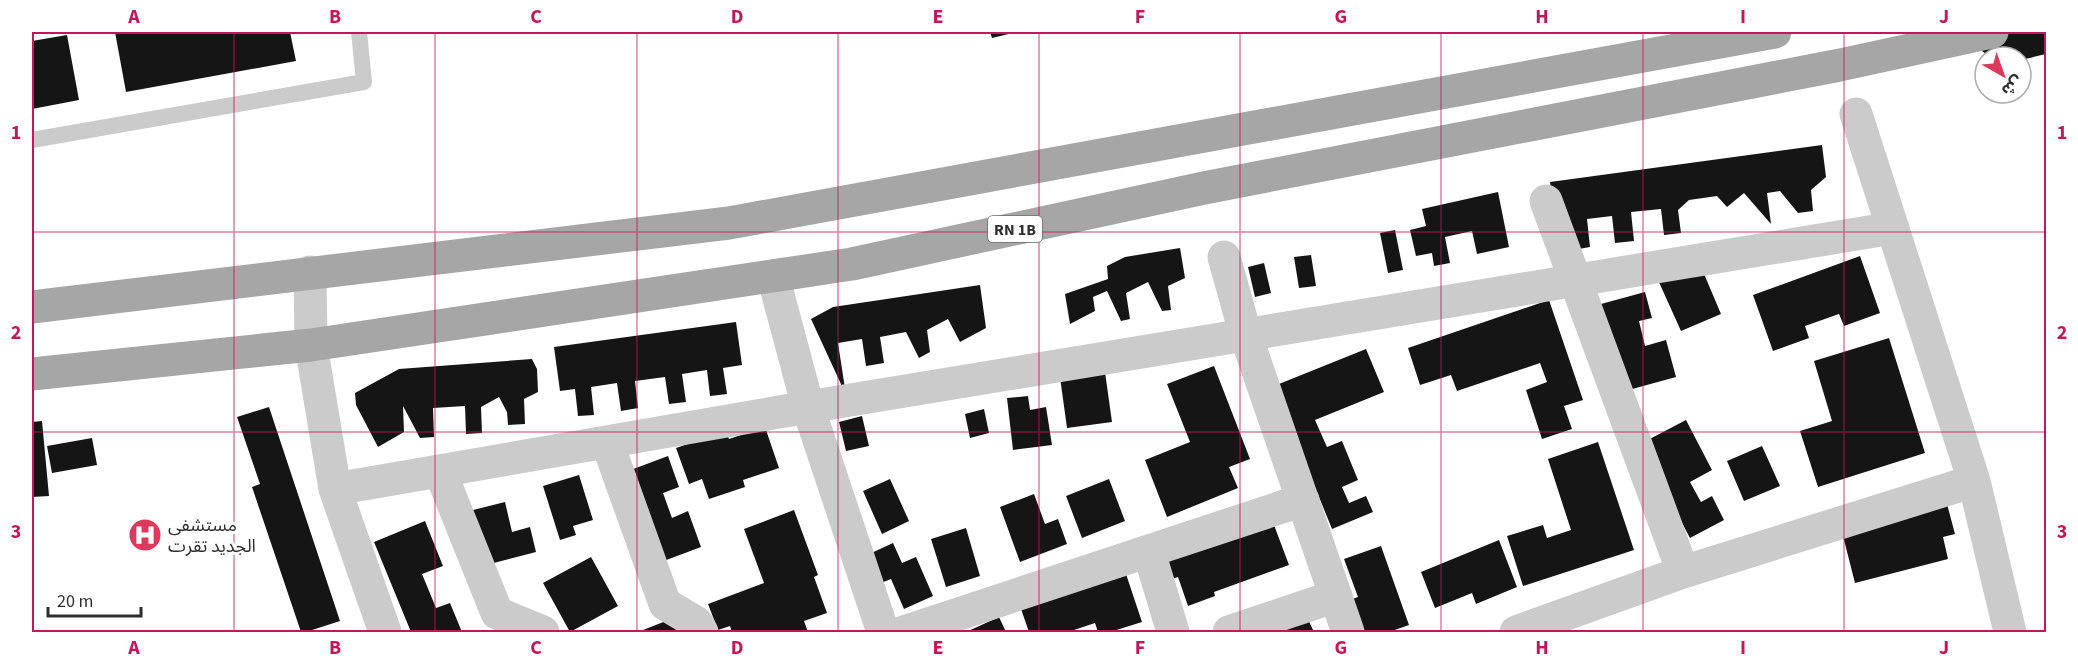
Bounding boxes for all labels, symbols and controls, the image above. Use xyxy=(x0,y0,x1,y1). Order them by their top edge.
text: A xyxy=(127,3,140,31)
text: B xyxy=(329,3,341,31)
text: C xyxy=(530,3,542,31)
text: D xyxy=(731,3,743,31)
text: E xyxy=(933,3,943,31)
text: F xyxy=(1135,3,1145,31)
text: G xyxy=(1335,3,1347,31)
text: H xyxy=(1535,3,1549,31)
text: I xyxy=(1740,3,1746,31)
text: J xyxy=(1939,3,1949,31)
north arrow xyxy=(1973,45,2033,105)
text: ش xyxy=(1996,70,2027,101)
text: 1 xyxy=(11,119,21,147)
text: 1 xyxy=(2057,119,2067,147)
road number: RN 1B xyxy=(988,216,1042,242)
text: 2 xyxy=(11,319,21,347)
text: 2 xyxy=(2057,319,2067,347)
place label: مستشفى الجديد تقرت xyxy=(168,513,256,559)
hospital icon: مستشفى الجديد تقرت xyxy=(127,517,163,553)
text: 3 xyxy=(11,518,21,546)
text: 3 xyxy=(2057,518,2067,546)
scale bar xyxy=(48,580,141,618)
text: 20 m xyxy=(57,589,93,614)
text: A xyxy=(127,634,140,662)
text: B xyxy=(329,634,341,662)
text: C xyxy=(530,634,542,662)
text: D xyxy=(731,634,743,662)
text: E xyxy=(933,634,943,662)
text: F xyxy=(1135,634,1145,662)
text: G xyxy=(1335,634,1347,662)
text: H xyxy=(1535,634,1549,662)
text: I xyxy=(1740,634,1746,662)
text: J xyxy=(1939,634,1949,662)

